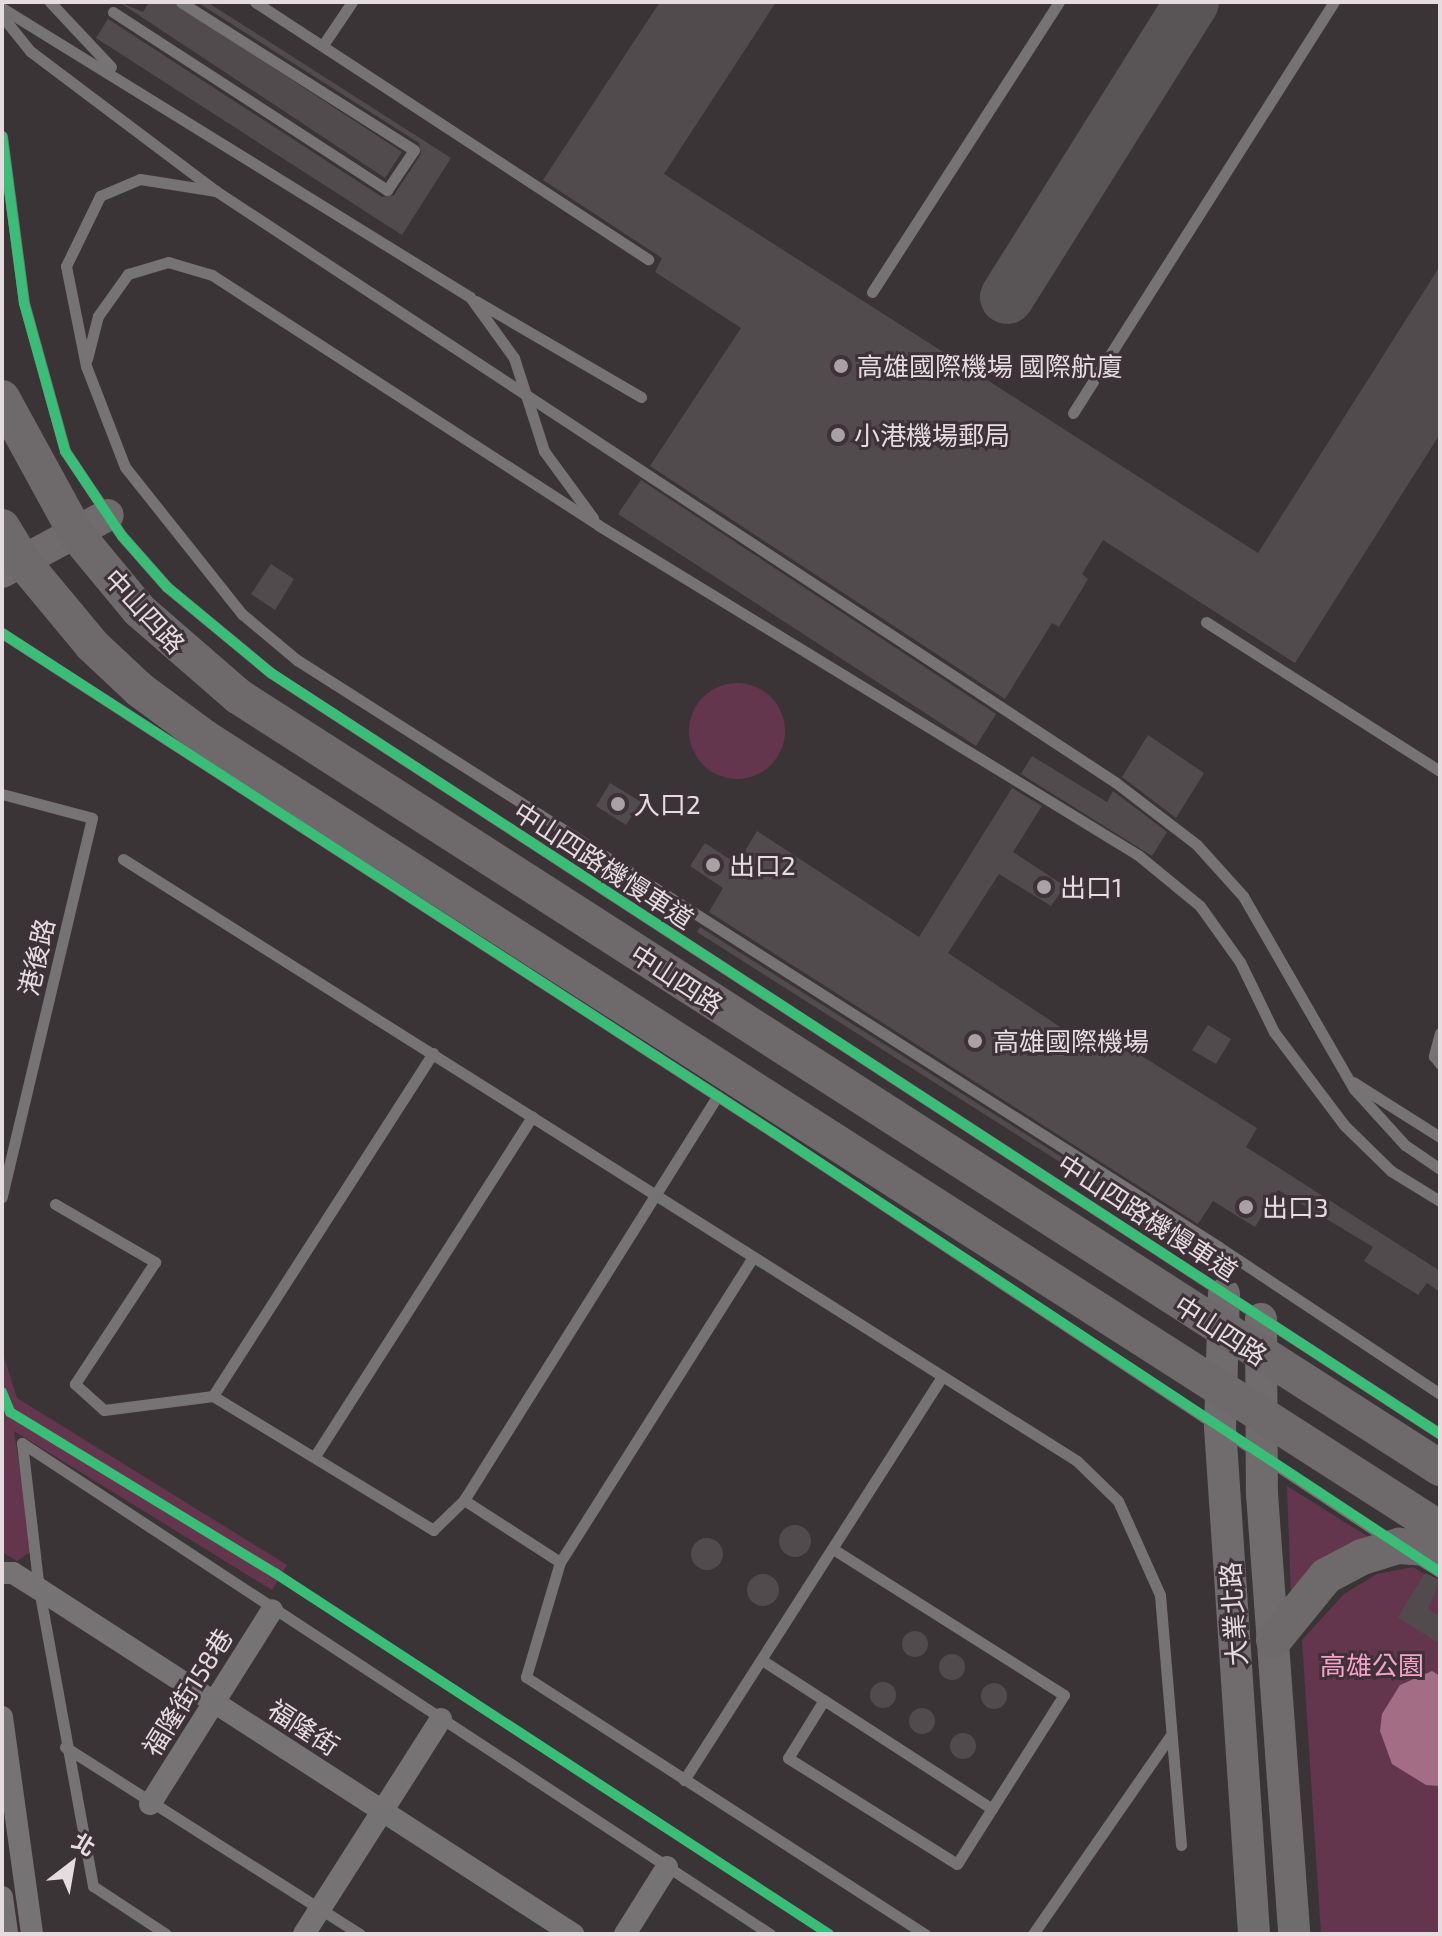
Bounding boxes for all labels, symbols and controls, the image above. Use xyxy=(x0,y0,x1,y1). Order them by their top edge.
place label: 高雄國際機場 國際航廈 xyxy=(857,350,1123,382)
marker: 高雄國際機場 國際航廈 xyxy=(832,357,850,375)
place label: 小港機場郵局 xyxy=(854,419,1010,451)
marker: 小港機場郵局 xyxy=(829,426,847,444)
street label: 中山四路 xyxy=(98,562,192,660)
place label: 入口2 xyxy=(634,788,701,820)
street label: 中山四路機慢車道 xyxy=(508,795,700,935)
marker: 入口2 xyxy=(609,795,627,813)
place label: 出口2 xyxy=(729,849,796,881)
marker: 出口2 xyxy=(704,856,722,874)
place label: 出口1 xyxy=(1060,871,1122,903)
marker: 出口1 xyxy=(1035,878,1053,896)
street label: 港後路 xyxy=(12,915,60,999)
street label: 中山四路 xyxy=(625,938,729,1020)
place label: 高雄國際機場 xyxy=(993,1025,1149,1057)
marker: 高雄國際機場 xyxy=(964,1030,986,1052)
street label: 中山四路機慢車道 xyxy=(1052,1147,1244,1287)
place label: 出口3 xyxy=(1262,1191,1328,1223)
marker: 出口3 xyxy=(1237,1198,1255,1216)
street label: 中山四路 xyxy=(1169,1289,1273,1371)
street label: 大業北路 xyxy=(1214,1561,1252,1667)
street label: 福隆街158巷 xyxy=(136,1623,238,1761)
park label: 高雄公園 xyxy=(1320,1649,1424,1681)
street label: 福隆街 xyxy=(263,1693,345,1761)
north arrow xyxy=(32,1824,112,1904)
text: 北 xyxy=(68,1827,100,1860)

